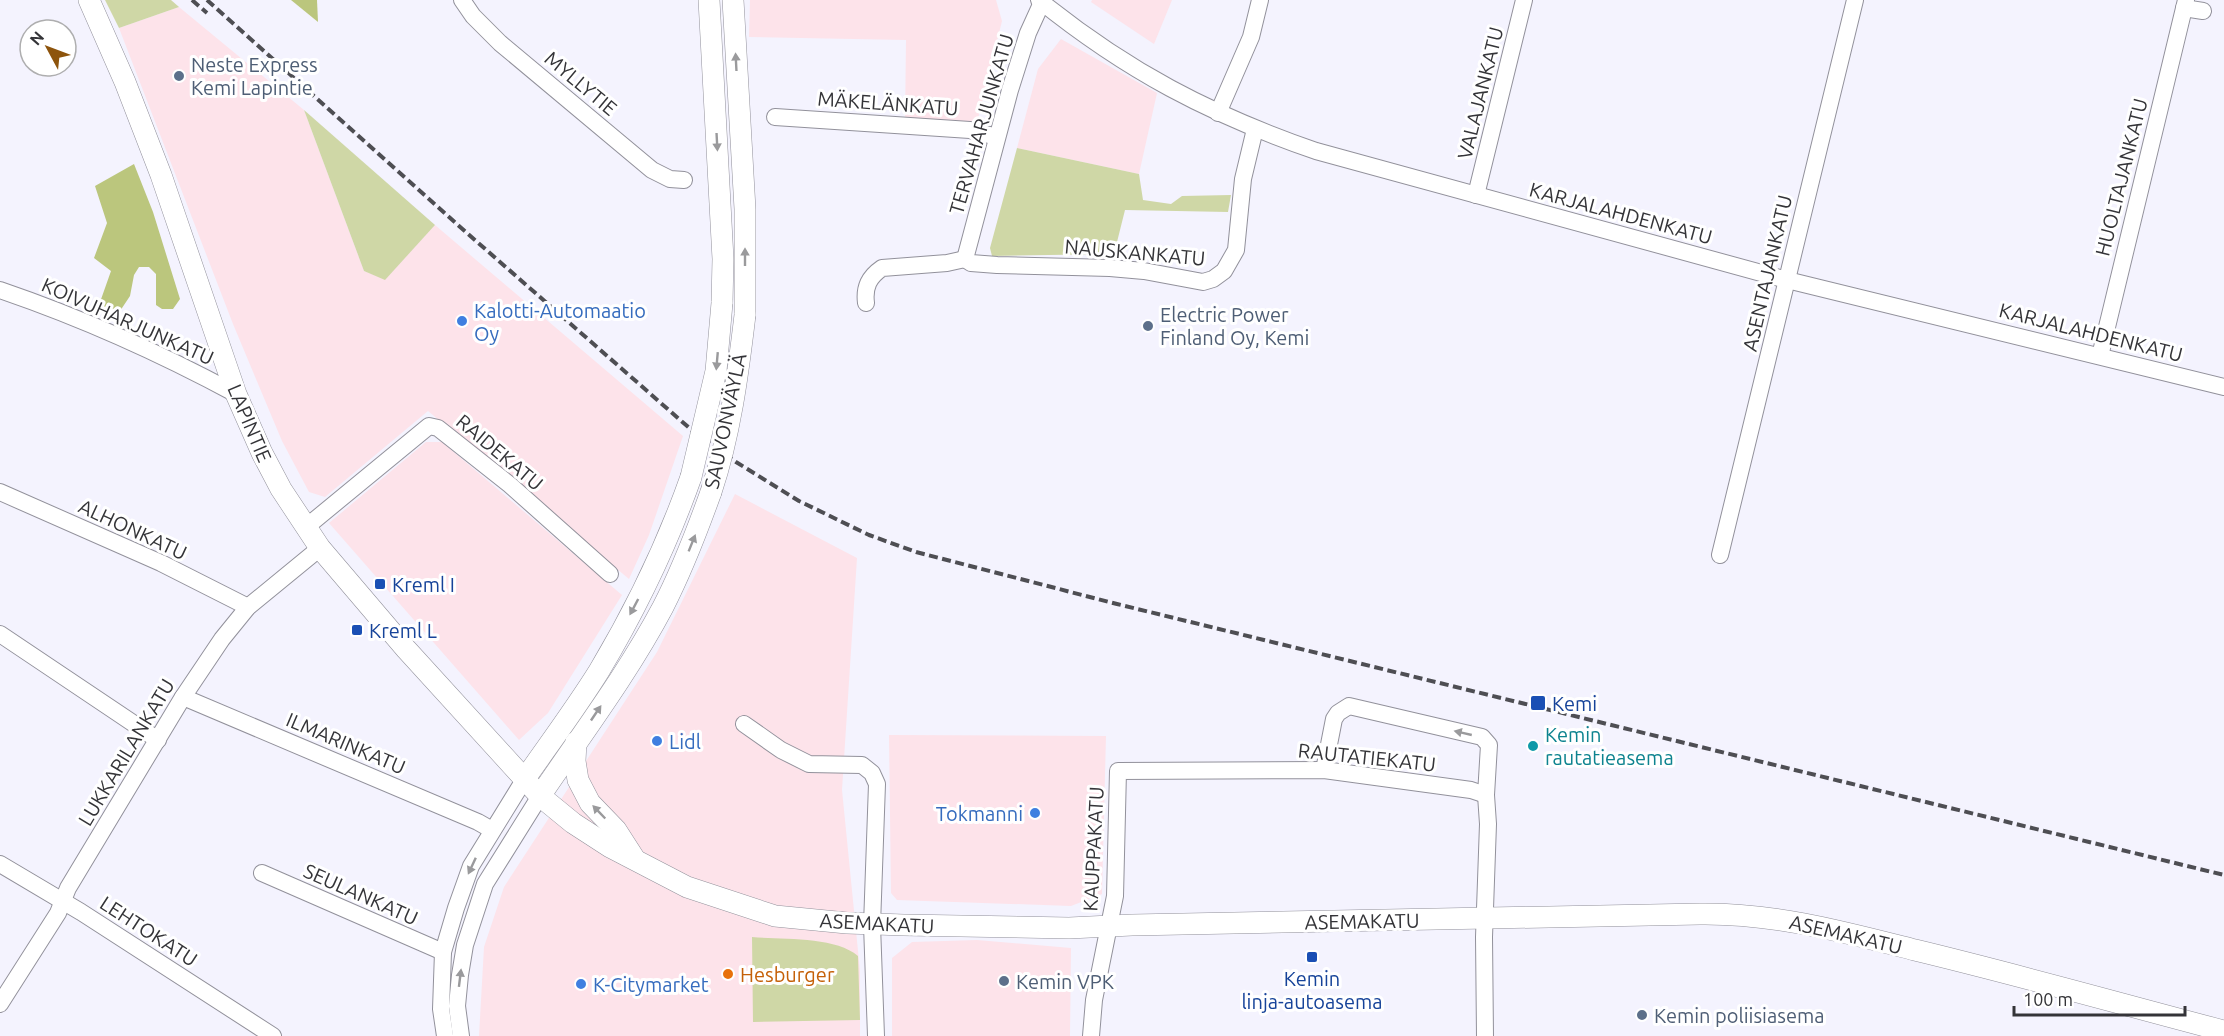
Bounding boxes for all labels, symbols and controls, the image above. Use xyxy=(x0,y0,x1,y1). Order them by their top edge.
north arrow xyxy=(18,18,78,78)
street label: VALAJANKATU xyxy=(1452,24,1508,162)
text: N xyxy=(26,28,47,49)
street label: TERVAHARJUNKATU xyxy=(944,31,1018,217)
street label: MYLLYTIE xyxy=(540,46,622,120)
one-way arrow xyxy=(731,52,741,71)
place label: Neste Express Kemi Lapintie xyxy=(191,53,318,99)
marker: Neste Express Kemi Lapintie xyxy=(172,69,186,83)
street label: MÄKELÄNKATU xyxy=(817,87,959,119)
street label: HUOLTAJANKATU xyxy=(2090,96,2152,258)
one-way arrow xyxy=(712,133,721,152)
street label: KARJALAHDENKATU xyxy=(1527,178,1715,248)
street label: ASENTAJANKATU xyxy=(1738,193,1796,353)
street label: NAUSKANKATU xyxy=(1064,234,1206,270)
one-way arrow xyxy=(740,247,750,266)
street label: KOIVUHARJUNKATU xyxy=(38,273,218,369)
street label: KARJALAHDENKATU xyxy=(1997,298,2185,366)
place label: Kalotti-Automaatio Oy xyxy=(474,299,646,345)
place label: Electric Power Finland Oy, Kemi xyxy=(1160,303,1309,349)
marker: Kalotti-Automaatio Oy xyxy=(455,314,469,328)
marker: Electric Power Finland Oy, Kemi xyxy=(1141,319,1155,333)
street label: SAUVONVÄYLÄ xyxy=(699,351,751,491)
one-way arrow xyxy=(712,352,722,371)
street label: LAPINTIE xyxy=(223,381,277,465)
street label: RAIDEKATU xyxy=(452,409,548,495)
street label: ALHONKATU xyxy=(75,494,191,564)
one-way arrow xyxy=(687,534,697,552)
place label: Kreml I xyxy=(392,573,455,596)
marker: Kreml I xyxy=(373,577,387,591)
one-way arrow xyxy=(629,599,639,616)
place label: Kreml L xyxy=(369,619,437,642)
marker: Kreml L xyxy=(350,623,364,637)
street label: LUKKARILANKATU xyxy=(73,675,179,829)
place label: Kemi xyxy=(1552,692,1597,715)
marker: Kemi xyxy=(1529,694,1547,712)
one-way arrow xyxy=(590,705,601,721)
street label: ILMARINKATU xyxy=(283,708,409,778)
place label: Kemin rautatieasema xyxy=(1545,723,1674,769)
one-way arrow xyxy=(1454,728,1472,738)
place label: Lidl xyxy=(669,730,701,753)
marker: Lidl xyxy=(650,734,664,748)
street label: RAUTATIEKATU xyxy=(1297,738,1437,776)
marker: Kemin rautatieasema xyxy=(1526,739,1540,753)
street label: KAUPPAKATU xyxy=(1078,786,1108,912)
place label: Tokmanni xyxy=(936,802,1023,825)
one-way arrow xyxy=(592,805,606,820)
marker: Tokmanni xyxy=(1028,806,1042,820)
one-way arrow xyxy=(467,857,476,874)
street label: SEULANKATU xyxy=(300,859,422,929)
street label: LEHTOKATU xyxy=(96,891,202,971)
street label: ASEMAKATU xyxy=(1304,908,1420,934)
street label: ASEMAKATU xyxy=(819,909,935,937)
street label: ASEMAKATU xyxy=(1787,910,1905,958)
marker: Kemin linja-autoasema xyxy=(1305,950,1319,964)
place label: Hesburger xyxy=(740,963,835,986)
marker: Hesburger xyxy=(721,967,735,981)
place label: Kemin linja-autoasema xyxy=(1241,967,1383,1013)
one-way arrow xyxy=(456,968,465,987)
place label: Kemin VPK xyxy=(1016,970,1114,993)
place label: K-Citymarket xyxy=(593,973,709,996)
marker: Kemin VPK xyxy=(997,974,1011,988)
marker: K-Citymarket xyxy=(574,977,588,991)
scale bar xyxy=(2014,979,2185,1017)
text: 100 m xyxy=(2023,989,2073,1009)
place label: Kemin poliisiasema xyxy=(1654,1004,1825,1027)
marker: Kemin poliisiasema xyxy=(1635,1008,1649,1022)

